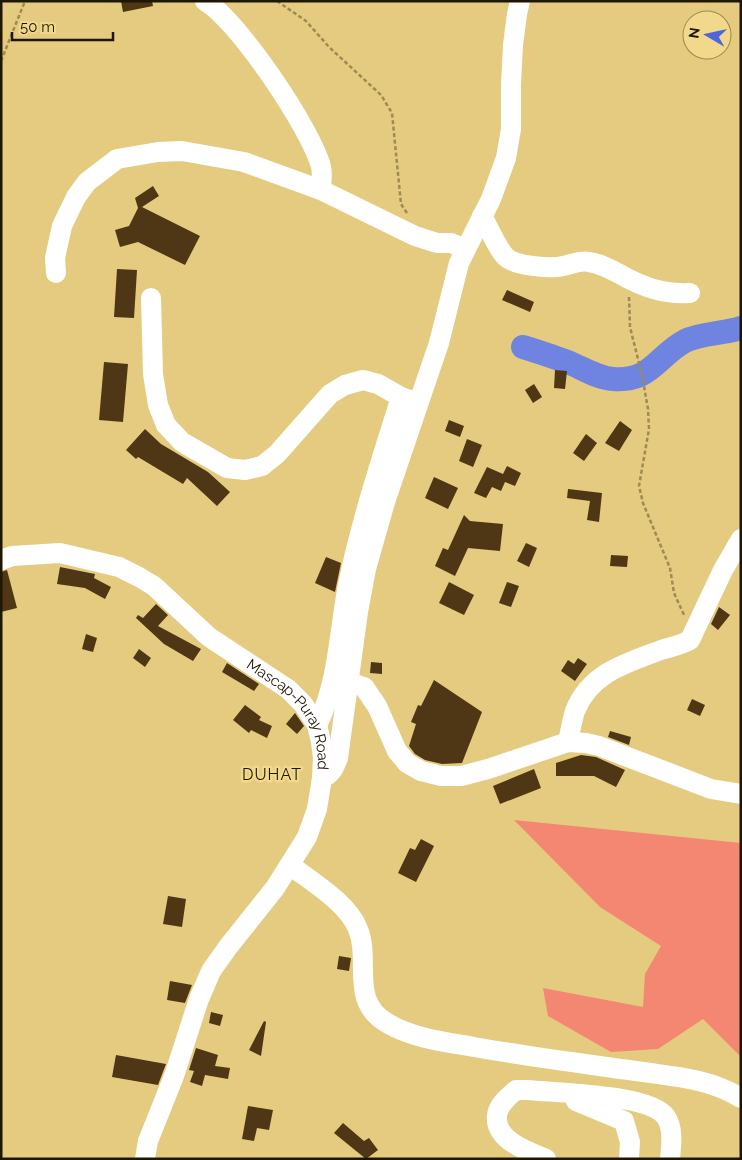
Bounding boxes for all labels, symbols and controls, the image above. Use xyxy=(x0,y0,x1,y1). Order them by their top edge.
scale bar xyxy=(12,10,114,42)
north arrow xyxy=(682,10,732,60)
text: 50 m xyxy=(20,18,55,36)
text: N xyxy=(685,26,703,39)
street label: Mascap-Puray Road xyxy=(243,655,332,770)
district label: DUHAT xyxy=(242,765,302,784)

